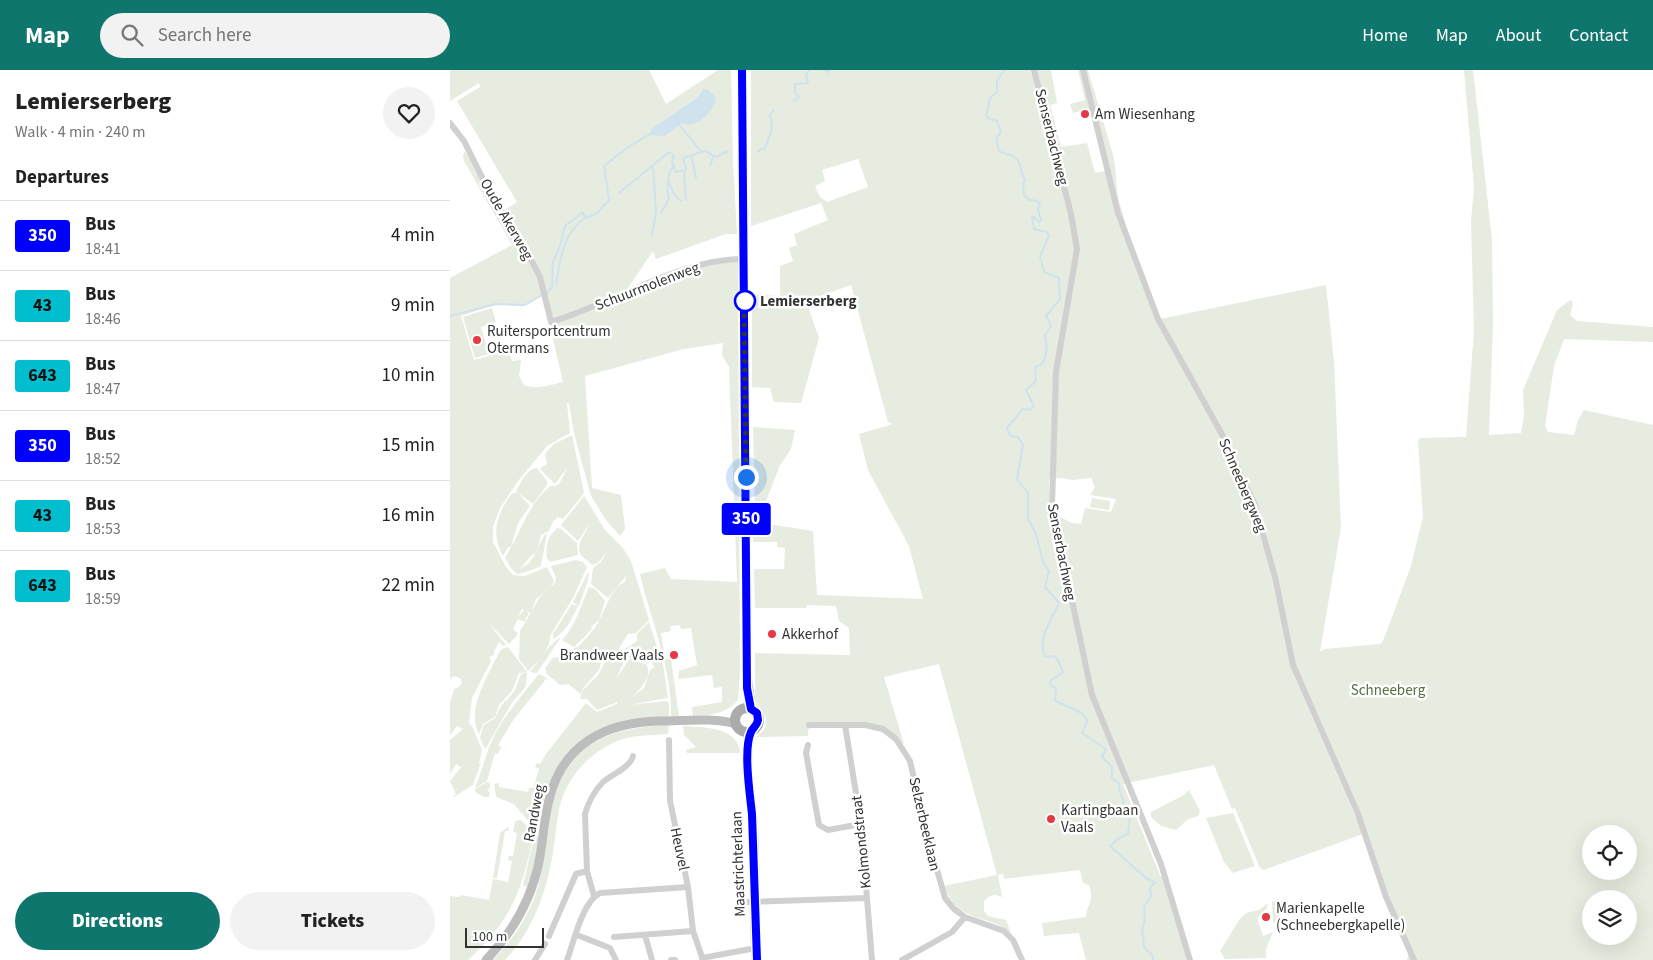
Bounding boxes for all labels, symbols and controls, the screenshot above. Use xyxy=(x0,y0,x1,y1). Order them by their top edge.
search box xyxy=(100,13,450,58)
text: Map xyxy=(25,18,70,53)
icon: search xyxy=(118,21,146,49)
text: Search here xyxy=(158,22,251,49)
text: Home xyxy=(1362,23,1408,48)
text: Map xyxy=(1436,23,1468,48)
text: About xyxy=(1496,23,1541,48)
text: Contact xyxy=(1569,23,1628,48)
text: Lemierserberg xyxy=(15,84,171,119)
button: heart xyxy=(383,87,435,139)
street label: Senserbachweg xyxy=(1029,87,1074,188)
place label: Am Wiesenhang xyxy=(1095,104,1195,125)
marker: Am Wiesenhang xyxy=(1079,108,1091,120)
text: Walk · 4 min · 240 m xyxy=(15,121,146,143)
text: Departures xyxy=(15,164,109,191)
street label: Oude Akerweg xyxy=(475,175,539,264)
text: Bus xyxy=(85,211,116,238)
text: 4 min xyxy=(391,222,435,249)
text: 350 xyxy=(28,223,57,248)
text: 18:41 xyxy=(85,238,121,260)
street label: Schuurmolenweg xyxy=(592,257,703,316)
text: Bus xyxy=(85,281,116,308)
marker: Lemierserberg xyxy=(734,290,756,312)
place label: Lemierserberg xyxy=(760,291,857,312)
text: 9 min xyxy=(391,292,435,319)
text: 43 xyxy=(33,293,52,318)
text: 18:46 xyxy=(85,308,121,330)
place label: Ruitersportcentrum Otermans xyxy=(487,321,611,359)
marker: Ruitersportcentrum Otermans xyxy=(471,334,483,346)
text: Bus xyxy=(85,351,116,378)
text: 10 min xyxy=(381,362,435,389)
text: 643 xyxy=(28,363,57,388)
text: 18:47 xyxy=(85,378,121,400)
text: Bus xyxy=(85,421,116,448)
text: 15 min xyxy=(381,432,435,459)
text: 350 xyxy=(28,433,57,458)
street label: Schneebergweg xyxy=(1213,435,1272,536)
text: 18:52 xyxy=(85,448,121,470)
your location xyxy=(734,465,759,490)
text: Bus xyxy=(85,491,116,518)
text: 16 min xyxy=(381,502,435,529)
street label: Senserbachweg xyxy=(1042,502,1081,603)
text: 43 xyxy=(33,503,52,528)
line badge: 350 xyxy=(717,503,775,535)
text: 350 xyxy=(732,506,760,531)
text: 18:53 xyxy=(85,518,121,540)
text: Bus xyxy=(85,561,116,588)
text: 22 min xyxy=(381,572,435,599)
text: 643 xyxy=(28,573,57,598)
text: 18:59 xyxy=(85,588,121,610)
place label: Akkerhof xyxy=(782,624,839,645)
marker: Akkerhof xyxy=(766,628,778,640)
place label: Brandweer Vaals xyxy=(560,645,664,666)
marker: Brandweer Vaals xyxy=(668,649,680,661)
park label: Schneeberg xyxy=(1351,680,1426,701)
street label: Selzerbeeklaan xyxy=(903,775,946,873)
street label: Randweg xyxy=(519,782,550,844)
street label: Kolmondstraat xyxy=(846,794,877,890)
place label: Kartingbaan Vaals xyxy=(1061,800,1138,838)
street label: Maastrichterlaan xyxy=(726,811,751,917)
marker: Kartingbaan Vaals xyxy=(1045,813,1057,825)
map controls xyxy=(1582,825,1637,945)
button: locate xyxy=(1582,825,1637,880)
street label: Heuvel xyxy=(665,826,694,873)
button: layers xyxy=(1582,890,1637,945)
button: Directions xyxy=(15,892,220,950)
button: Tickets xyxy=(230,892,435,950)
place label: Marienkapelle (Schneebergkapelle) xyxy=(1276,898,1405,936)
marker: Marienkapelle (Schneebergkapelle) xyxy=(1260,911,1272,923)
scale bar xyxy=(465,925,544,948)
text: 100 m xyxy=(472,927,507,947)

